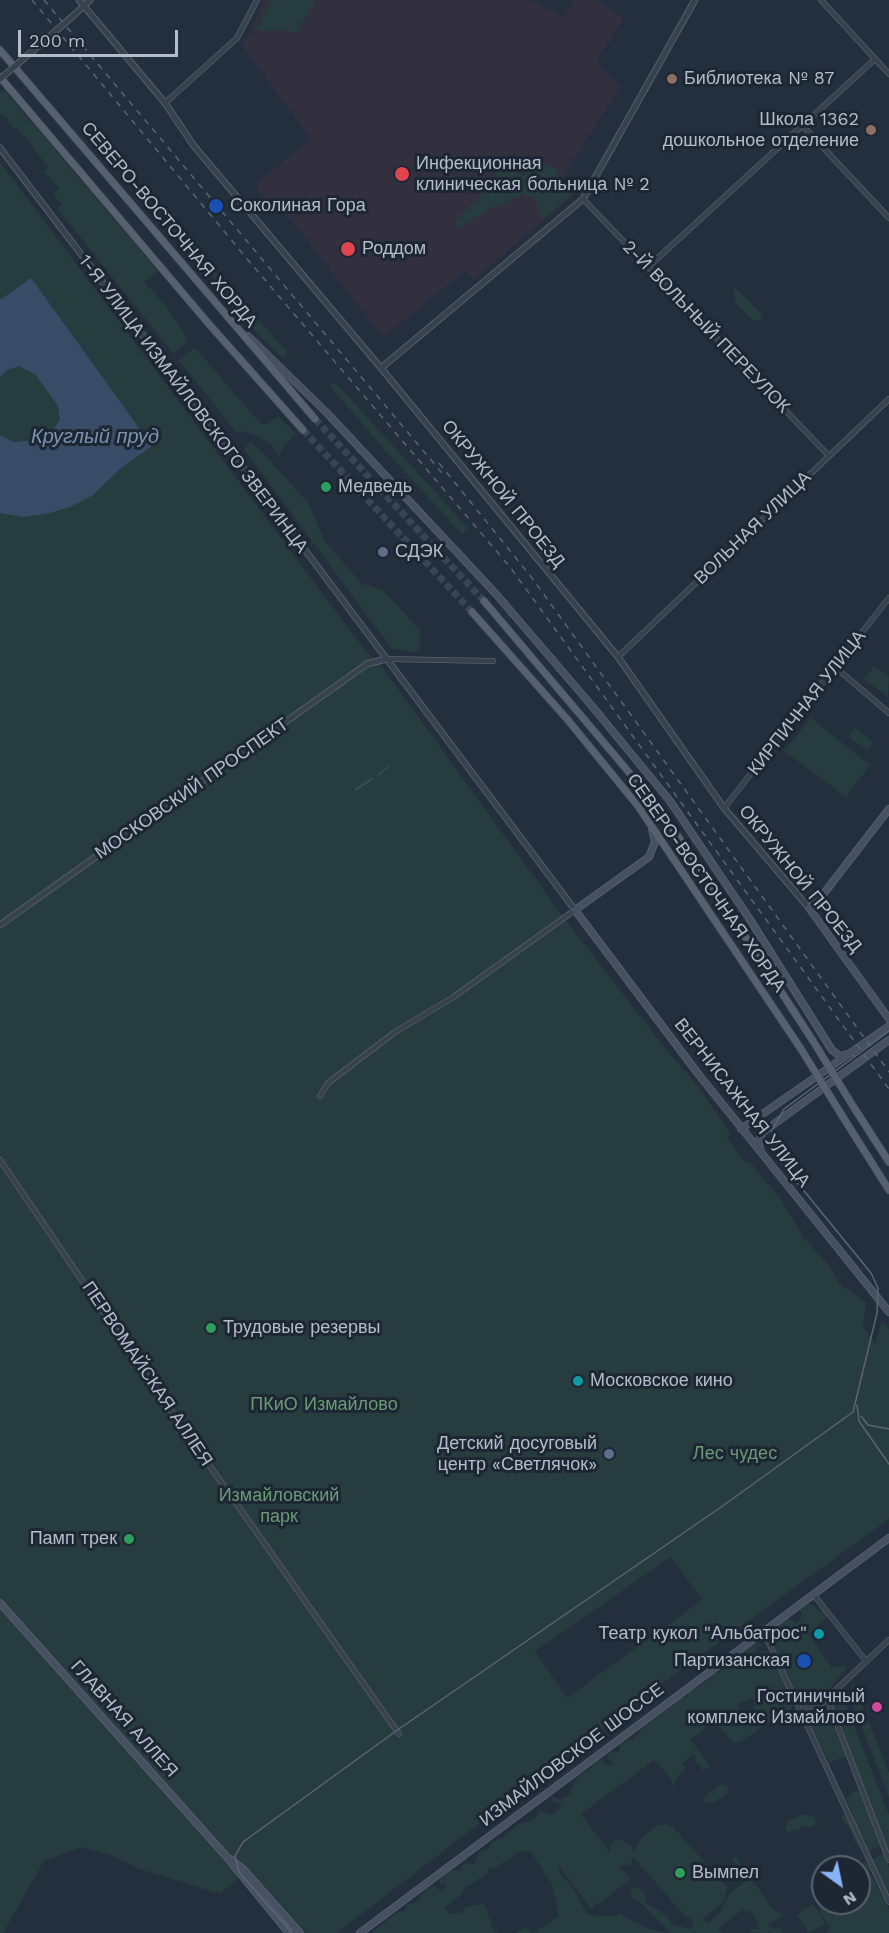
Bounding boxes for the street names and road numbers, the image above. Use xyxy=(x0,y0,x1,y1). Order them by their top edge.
street label: СЕВЕРО-ВОСТОЧНАЯ ХОРДА xyxy=(77,118,261,332)
street label: 2-Й ВОЛЬНЫЙ ПЕРЕУЛОК xyxy=(618,236,794,418)
street label: 1-Я УЛИЦА ИЗМАЙЛОВСКОГО ЗВЕРИНЦА xyxy=(74,251,312,557)
street label: ОКРУЖНОЙ ПРОЕЗД xyxy=(437,416,569,572)
street label: ВОЛЬНАЯ УЛИЦА xyxy=(690,467,816,589)
street label: КИРПИЧНАЯ УЛИЦА xyxy=(744,626,870,780)
street label: МОСКОВСКИЙ ПРОСПЕКТ xyxy=(91,714,293,864)
street label: СЕВЕРО-ВОСТОЧНАЯ ХОРДА xyxy=(622,770,790,996)
street label: ОКРУЖНОЙ ПРОЕЗД xyxy=(734,801,866,957)
street label: ВЕРНИСАЖНАЯ УЛИЦА xyxy=(669,1014,815,1192)
street label: ПЕРВОМАЙСКАЯ АЛЛЕЯ xyxy=(77,1278,217,1470)
street label: ГЛАВНАЯ АЛЛЕЯ xyxy=(66,1656,182,1782)
street label: ИЗМАЙЛОВСКОЕ ШОССЕ xyxy=(476,1679,668,1831)

